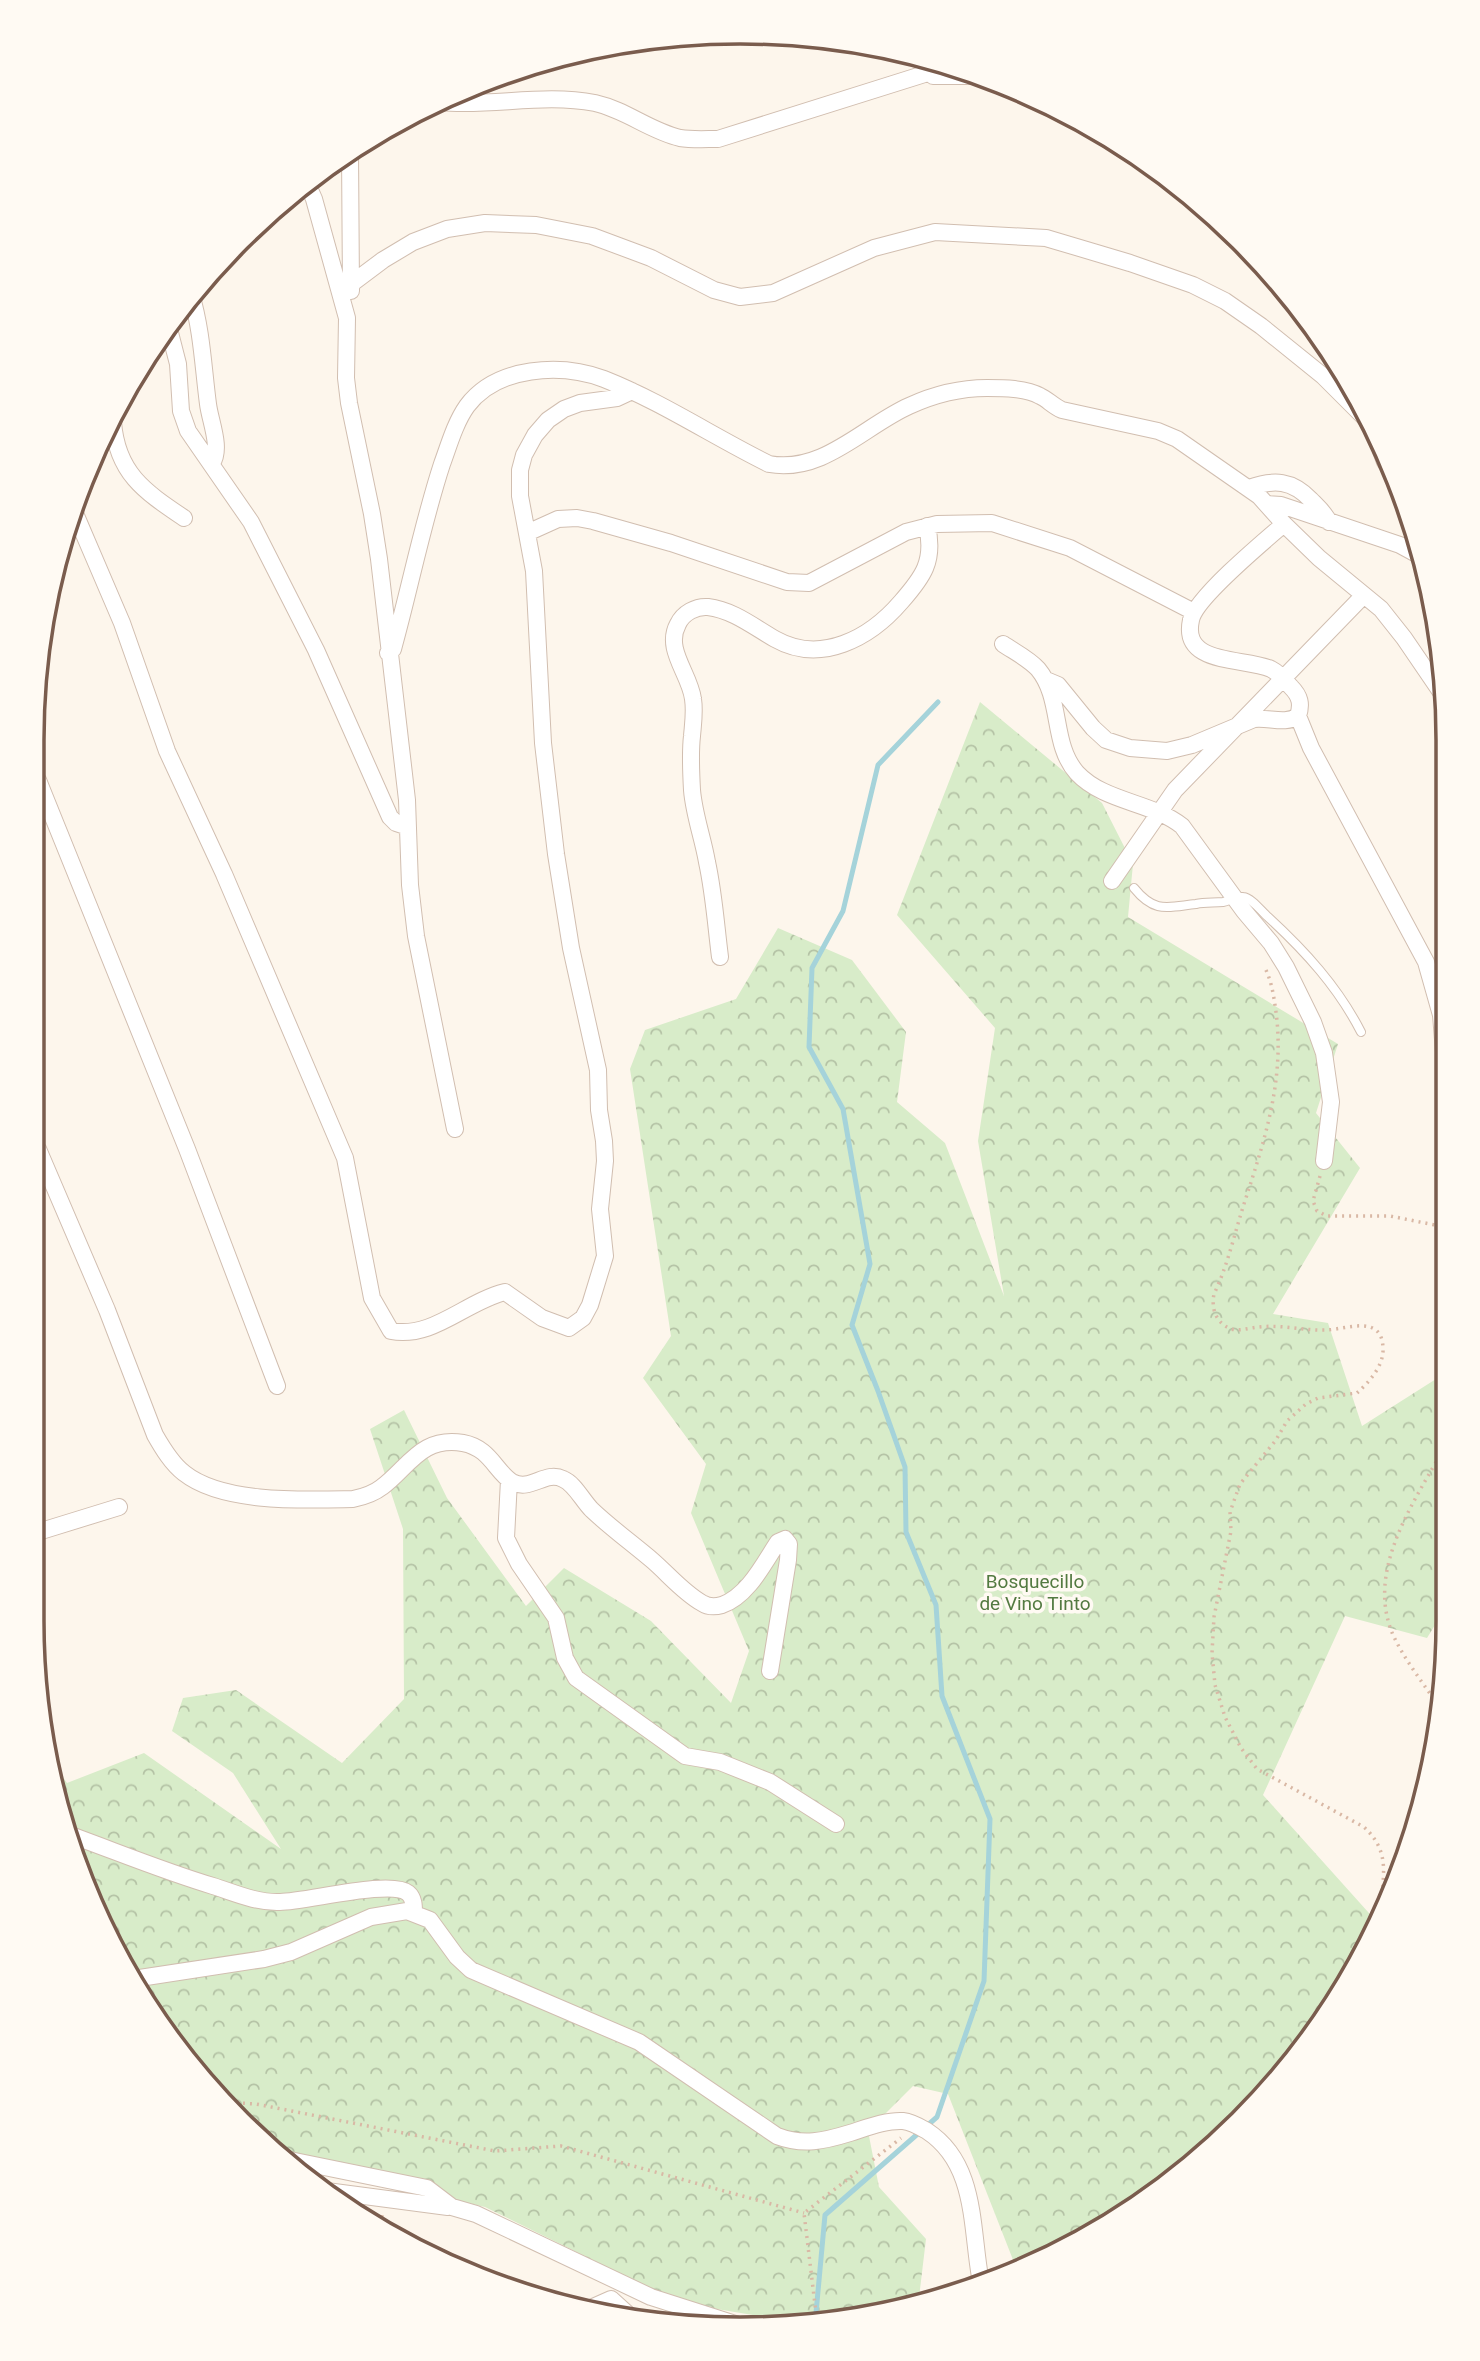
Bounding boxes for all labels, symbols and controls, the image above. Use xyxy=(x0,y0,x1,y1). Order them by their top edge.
park label: Bosquecillo de Vino Tinto xyxy=(979,1570,1091,1615)

